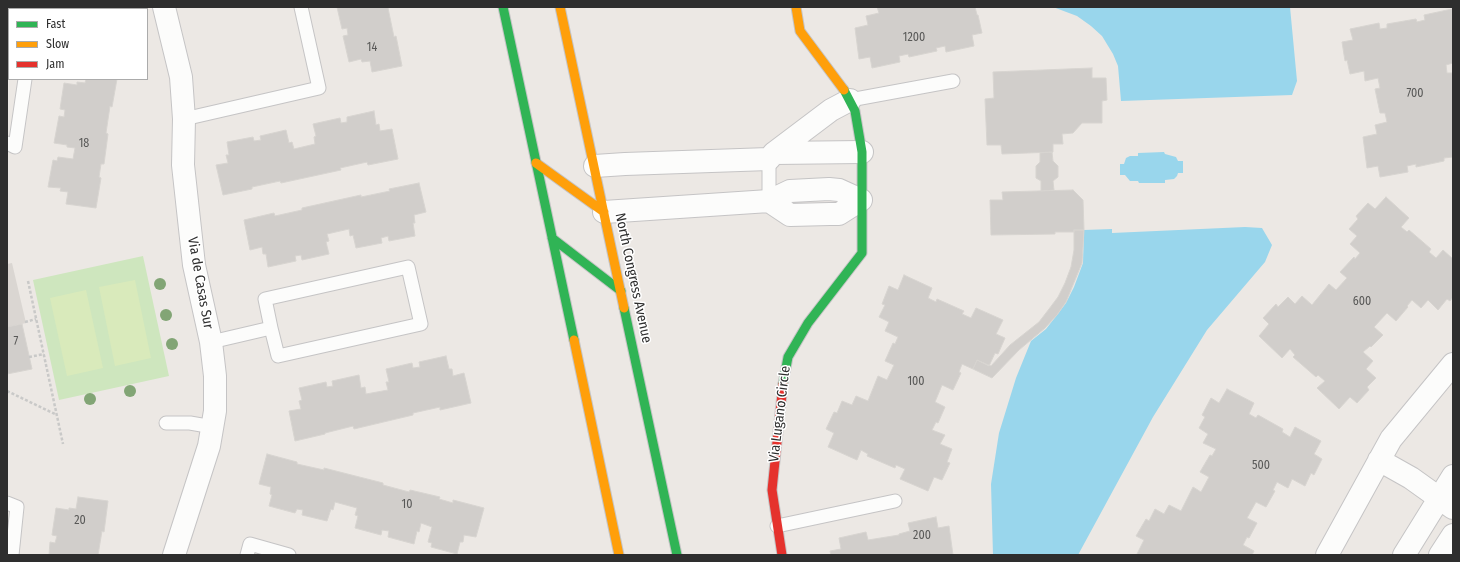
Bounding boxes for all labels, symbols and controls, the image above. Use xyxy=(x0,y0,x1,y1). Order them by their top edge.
legend xyxy=(8,8,148,80)
text: Fast xyxy=(46,17,65,31)
house number: 1200 xyxy=(903,31,925,45)
text: Slow xyxy=(46,37,69,51)
house number: 14 xyxy=(367,41,377,55)
text: Jam xyxy=(46,57,64,71)
house number: 700 xyxy=(1406,87,1424,101)
house number: 18 xyxy=(79,137,89,151)
street label: North Congress Avenue xyxy=(611,211,655,345)
street label: Via de Casas Sur xyxy=(184,236,216,330)
house number: 600 xyxy=(1353,295,1371,309)
house number: 7 xyxy=(14,335,18,349)
street label: Via Lugano Circle xyxy=(766,365,794,463)
house number: 100 xyxy=(907,375,925,389)
house number: 500 xyxy=(1252,459,1270,473)
house number: 10 xyxy=(402,498,412,512)
house number: 20 xyxy=(74,514,86,528)
house number: 200 xyxy=(913,529,931,543)

